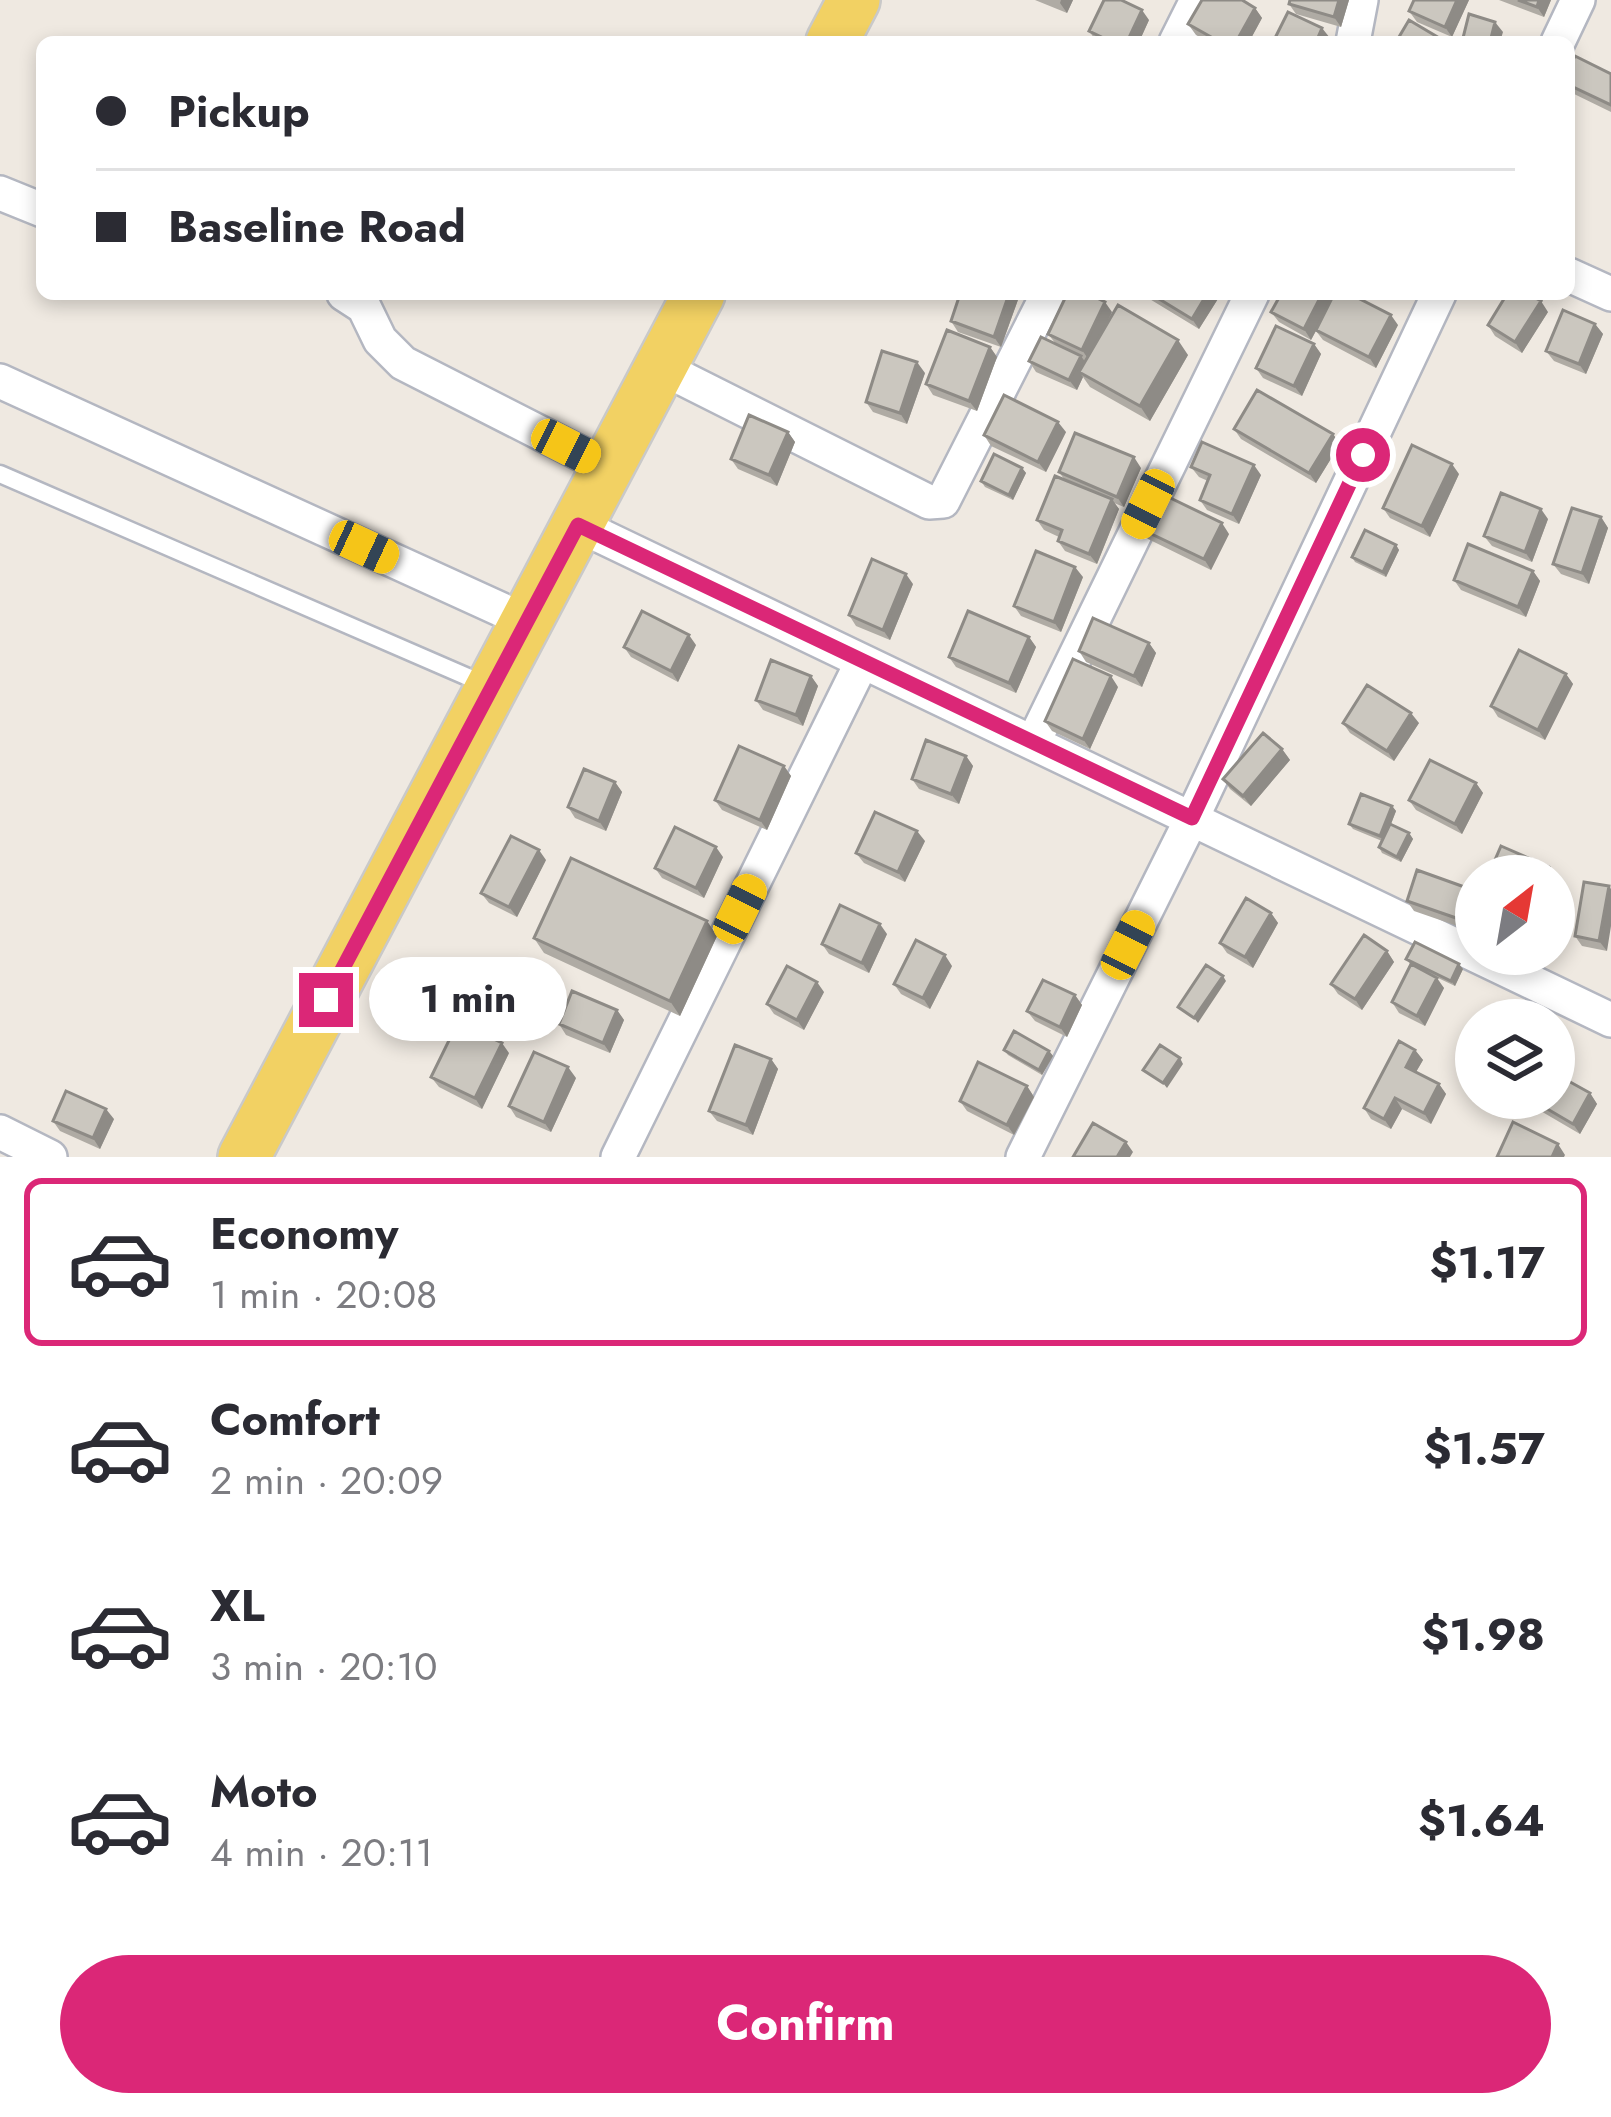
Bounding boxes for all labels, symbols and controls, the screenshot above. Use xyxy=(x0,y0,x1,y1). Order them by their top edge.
text: Pickup xyxy=(168,79,310,144)
text: Baseline Road xyxy=(168,194,466,259)
car xyxy=(526,414,606,478)
route start xyxy=(1336,428,1390,482)
car xyxy=(1116,464,1180,544)
car xyxy=(324,515,404,579)
north arrow xyxy=(1455,855,1575,975)
map controls xyxy=(1455,855,1575,1119)
car xyxy=(708,869,772,949)
car xyxy=(1096,905,1160,985)
callout: 1 min xyxy=(368,958,566,1042)
text: 1 min xyxy=(420,970,516,1027)
route end xyxy=(299,973,353,1027)
button: layers xyxy=(1455,999,1575,1119)
text: Economy xyxy=(210,1201,398,1266)
icon: car xyxy=(66,1208,174,1316)
text: $1.17 xyxy=(1430,1230,1545,1295)
text: 1 min · 20:08 xyxy=(210,1266,437,1323)
text: Comfort xyxy=(210,1387,380,1452)
icon: car xyxy=(66,1394,174,1502)
text: $1.57 xyxy=(1423,1416,1545,1481)
text: 2 min · 20:09 xyxy=(210,1452,443,1509)
text: XL xyxy=(210,1573,265,1638)
icon: car xyxy=(66,1580,174,1688)
text: $1.98 xyxy=(1421,1602,1545,1667)
text: 3 min · 20:10 xyxy=(210,1638,437,1695)
text: Moto xyxy=(210,1759,318,1824)
icon: car xyxy=(66,1766,174,1874)
text: $1.64 xyxy=(1418,1788,1545,1853)
text: 4 min · 20:11 xyxy=(210,1824,433,1881)
button: Confirm xyxy=(60,1955,1551,2093)

